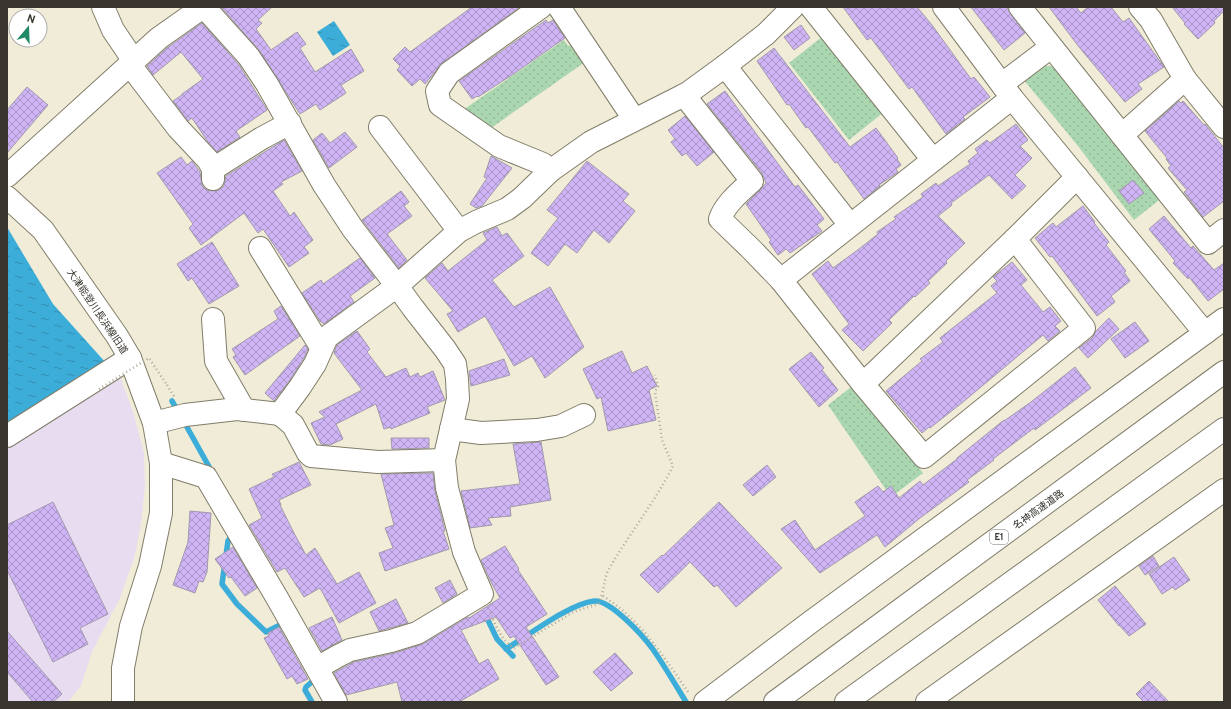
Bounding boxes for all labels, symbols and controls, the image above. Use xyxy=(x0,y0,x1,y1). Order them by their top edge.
north arrow xyxy=(8,8,48,48)
text: N xyxy=(25,12,37,27)
street label: 大津能登川長浜線旧道 xyxy=(63,267,130,357)
street label: 名神高速道路 xyxy=(1011,487,1067,533)
road number: E1 xyxy=(990,530,1008,544)

